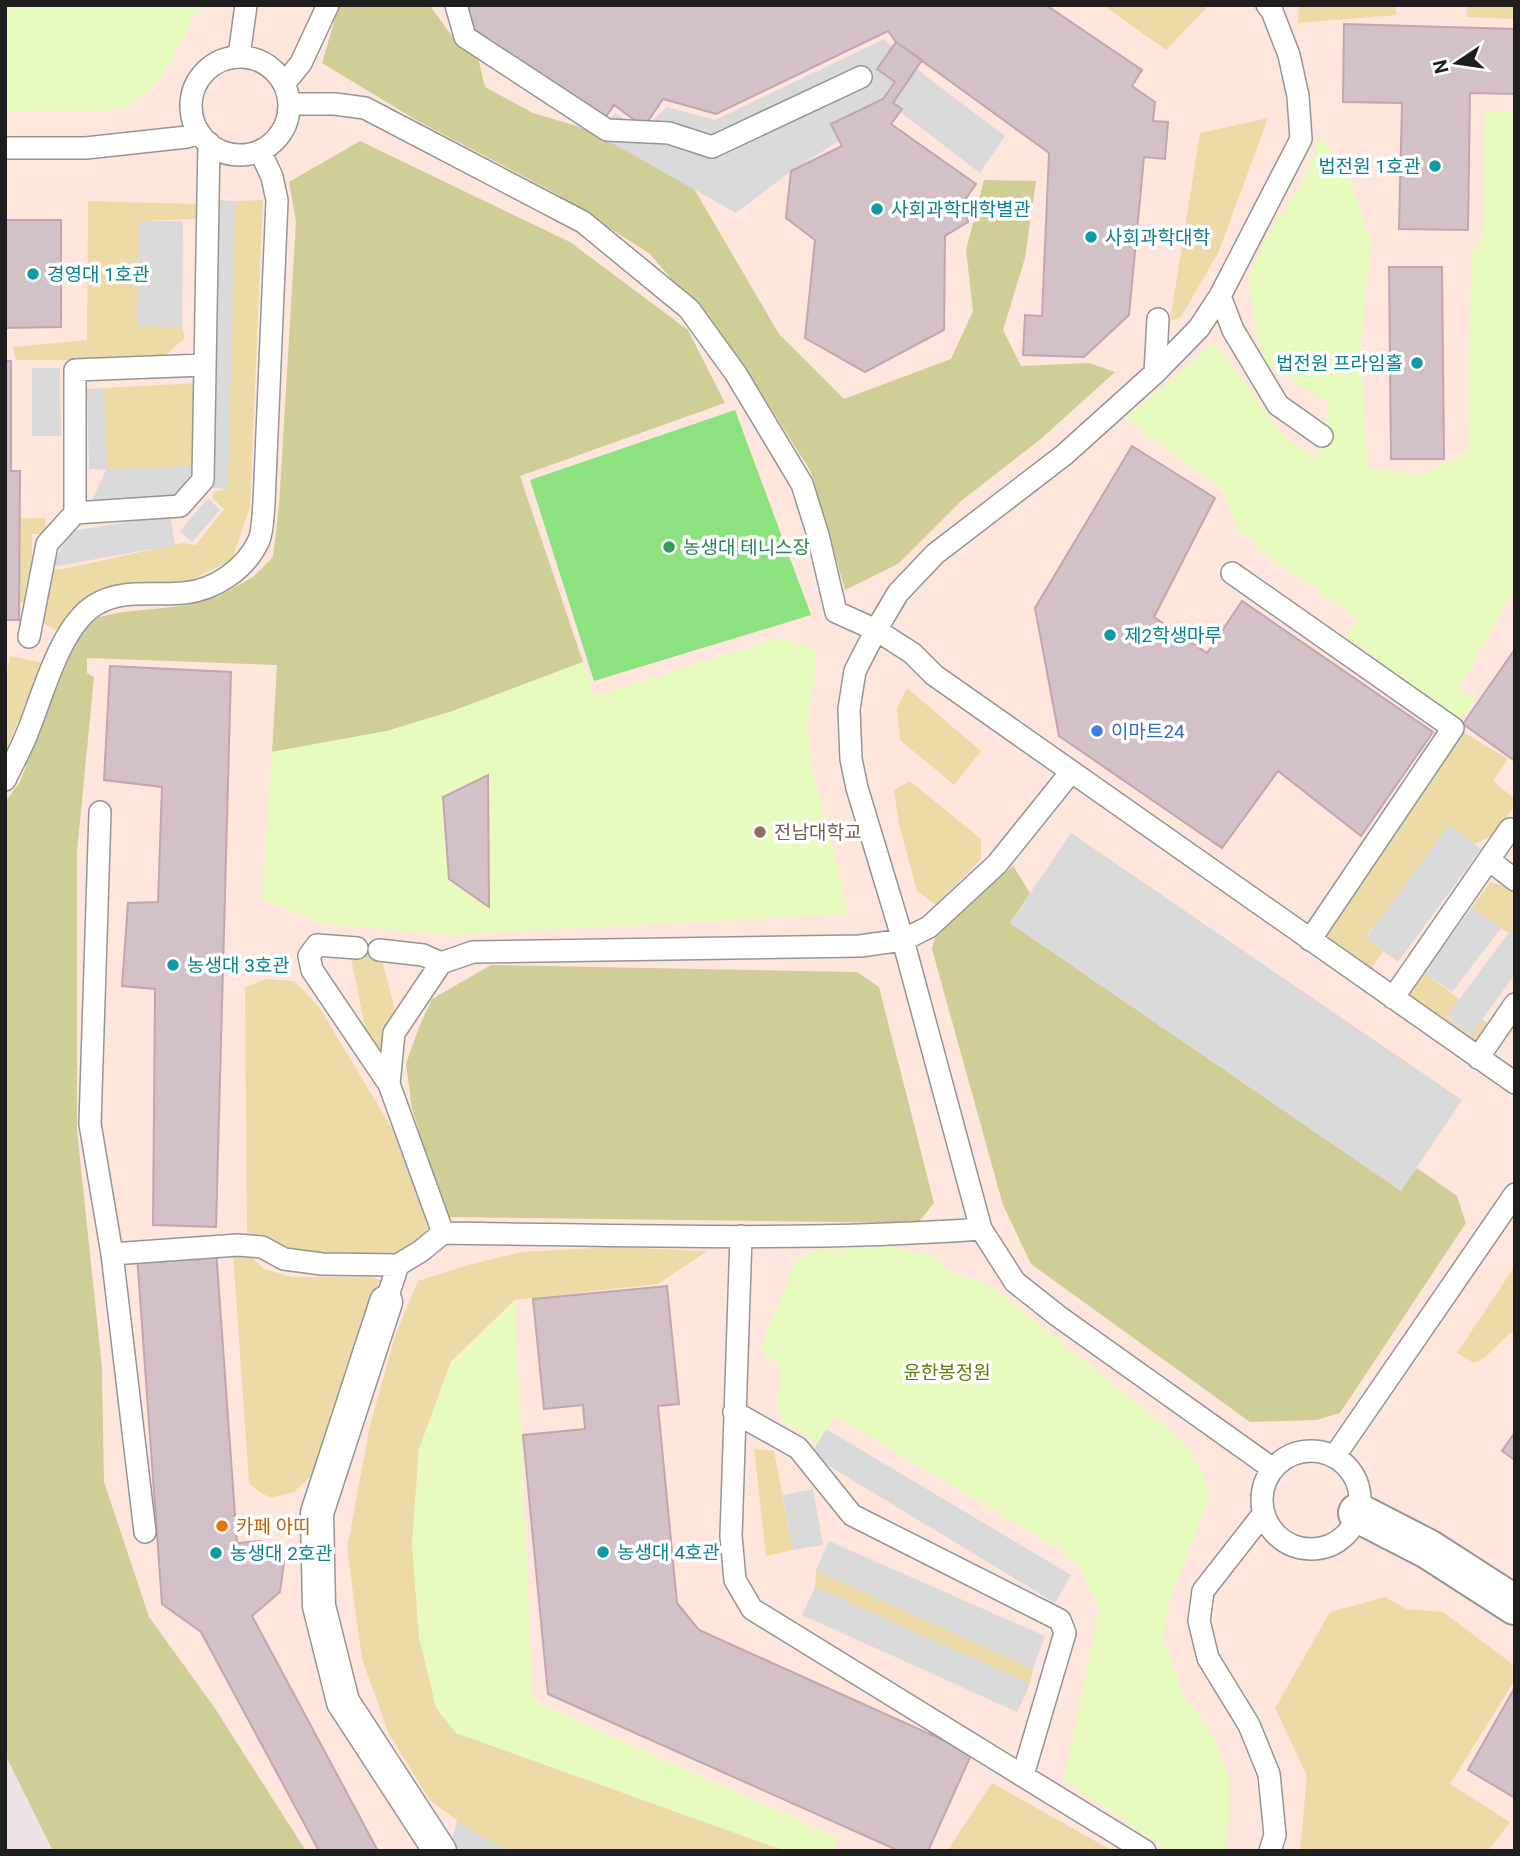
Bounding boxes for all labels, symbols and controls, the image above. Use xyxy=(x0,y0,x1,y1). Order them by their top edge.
north arrow xyxy=(1422,28,1492,98)
text: N xyxy=(1428,58,1454,76)
place label: 법전원 1호관 xyxy=(1318,155,1421,178)
marker: 법전원 1호관 xyxy=(1427,158,1443,174)
place label: 사회과학대학별관 xyxy=(891,198,1031,221)
marker: 사회과학대학별관 xyxy=(869,201,885,217)
place label: 사회과학대학 xyxy=(1105,226,1210,249)
marker: 사회과학대학 xyxy=(1083,229,1099,245)
place label: 경영대 1호관 xyxy=(47,263,150,286)
marker: 경영대 1호관 xyxy=(25,266,41,282)
place label: 법전원 프라임홀 xyxy=(1276,352,1403,375)
marker: 법전원 프라임홀 xyxy=(1409,355,1425,371)
place label: 농생대 테니스장 xyxy=(683,536,810,559)
marker: 농생대 테니스장 xyxy=(661,539,677,555)
place label: 제2학생마루 xyxy=(1124,624,1222,647)
marker: 제2학생마루 xyxy=(1102,627,1118,643)
place label: 이마트24 xyxy=(1111,720,1185,743)
marker: 이마트24 xyxy=(1089,723,1105,739)
place label: 전남대학교 xyxy=(774,821,861,844)
marker: 전남대학교 xyxy=(752,824,768,840)
place label: 농생대 3호관 xyxy=(187,954,290,977)
marker: 농생대 3호관 xyxy=(165,957,181,973)
park label: 윤한봉정원 xyxy=(903,1361,991,1384)
place label: 카페 아띠 xyxy=(236,1515,311,1538)
marker: 카페 아띠 xyxy=(214,1518,230,1534)
place label: 농생대 4호관 xyxy=(617,1541,720,1564)
place label: 농생대 2호관 xyxy=(230,1542,333,1565)
marker: 농생대 4호관 xyxy=(595,1544,611,1560)
marker: 농생대 2호관 xyxy=(208,1545,224,1561)

